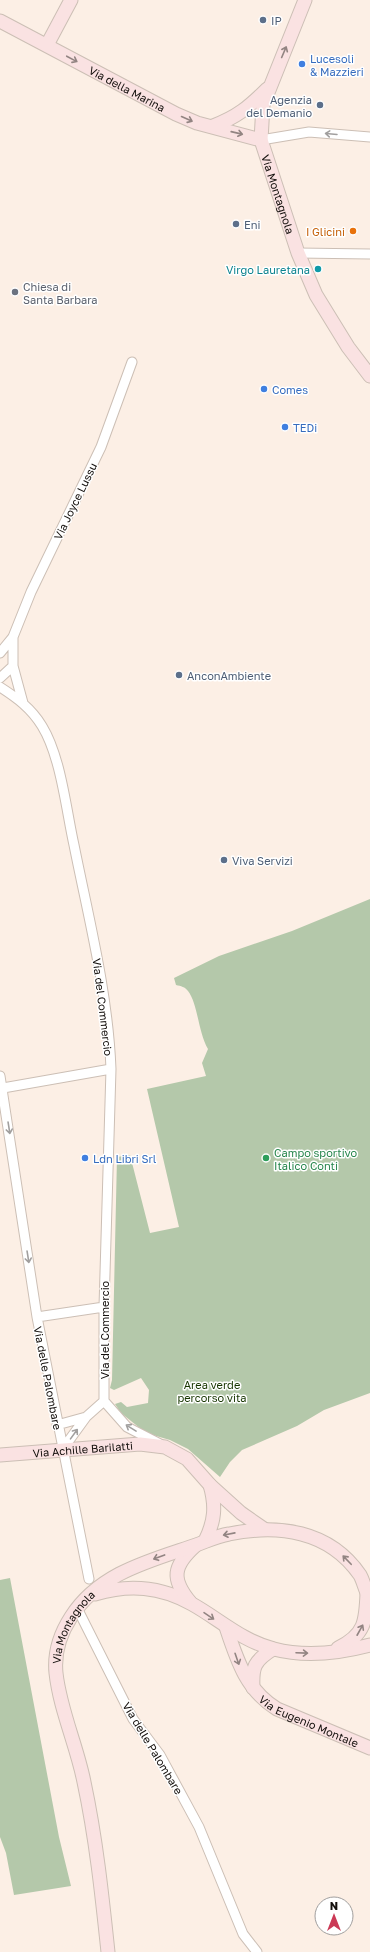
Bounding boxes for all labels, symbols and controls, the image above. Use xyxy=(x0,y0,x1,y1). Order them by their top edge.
place label: IP xyxy=(271,14,282,27)
marker: IP xyxy=(258,15,268,25)
one-way arrow xyxy=(280,46,288,58)
place label: Lucesoli & Mazzieri xyxy=(310,52,364,78)
one-way arrow xyxy=(65,55,77,63)
marker: Lucesoli & Mazzieri xyxy=(297,59,307,69)
street label: Via della Marina xyxy=(87,63,168,114)
place label: Agenzia del Demanio xyxy=(246,93,312,119)
marker: Agenzia del Demanio xyxy=(315,100,325,110)
one-way arrow xyxy=(180,116,192,123)
one-way arrow xyxy=(230,129,243,137)
one-way arrow xyxy=(325,130,338,138)
street label: Via Montagnola xyxy=(260,153,298,235)
place label: Eni xyxy=(244,218,260,231)
marker: Eni xyxy=(231,219,241,229)
place label: I Glicini xyxy=(306,225,345,238)
marker: I Glicini xyxy=(348,226,358,236)
place label: Virgo Lauretana xyxy=(226,263,310,276)
marker: Virgo Lauretana xyxy=(313,264,323,274)
place label: Chiesa di Santa Barbara xyxy=(23,280,98,306)
marker: Chiesa di Santa Barbara xyxy=(10,287,20,297)
place label: Comes xyxy=(272,383,308,396)
marker: Comes xyxy=(259,384,269,394)
place label: TEDi xyxy=(293,421,317,434)
marker: TEDi xyxy=(280,422,290,432)
street label: Via Joyce Lussu xyxy=(51,460,99,542)
place label: AnconAmbiente xyxy=(187,669,271,682)
marker: AnconAmbiente xyxy=(174,670,184,680)
place label: Viva Servizi xyxy=(232,854,293,867)
marker: Viva Servizi xyxy=(219,855,229,865)
street label: Via del Commercio xyxy=(91,957,115,1057)
one-way arrow xyxy=(5,1121,13,1134)
place label: Campo sportivo Italico Conti xyxy=(274,1146,358,1172)
place label: Ldn Libri Srl xyxy=(93,1152,157,1165)
marker: Ldn Libri Srl xyxy=(80,1153,90,1163)
marker: Campo sportivo Italico Conti xyxy=(261,1153,271,1163)
one-way arrow xyxy=(24,1250,32,1263)
street label: Via del Commercio xyxy=(98,1280,111,1379)
street label: Via delle Palombare xyxy=(32,1325,64,1431)
park label: Area verde percorso vita xyxy=(177,1378,247,1404)
one-way arrow xyxy=(125,1424,137,1432)
one-way arrow xyxy=(70,1428,78,1439)
street label: Via Achille Barilatti xyxy=(32,1438,133,1459)
one-way arrow xyxy=(223,1530,236,1538)
one-way arrow xyxy=(153,1553,165,1561)
one-way arrow xyxy=(342,1555,352,1565)
street label: Via Montagnola xyxy=(49,1587,97,1664)
one-way arrow xyxy=(203,1612,214,1620)
one-way arrow xyxy=(357,1624,364,1636)
one-way arrow xyxy=(295,1649,308,1657)
one-way arrow xyxy=(234,1653,241,1666)
street label: Via Eugenio Montale xyxy=(257,1692,361,1749)
street label: Via delle Palombare xyxy=(120,1700,186,1796)
north arrow xyxy=(314,1896,354,1936)
text: N xyxy=(330,1899,338,1912)

